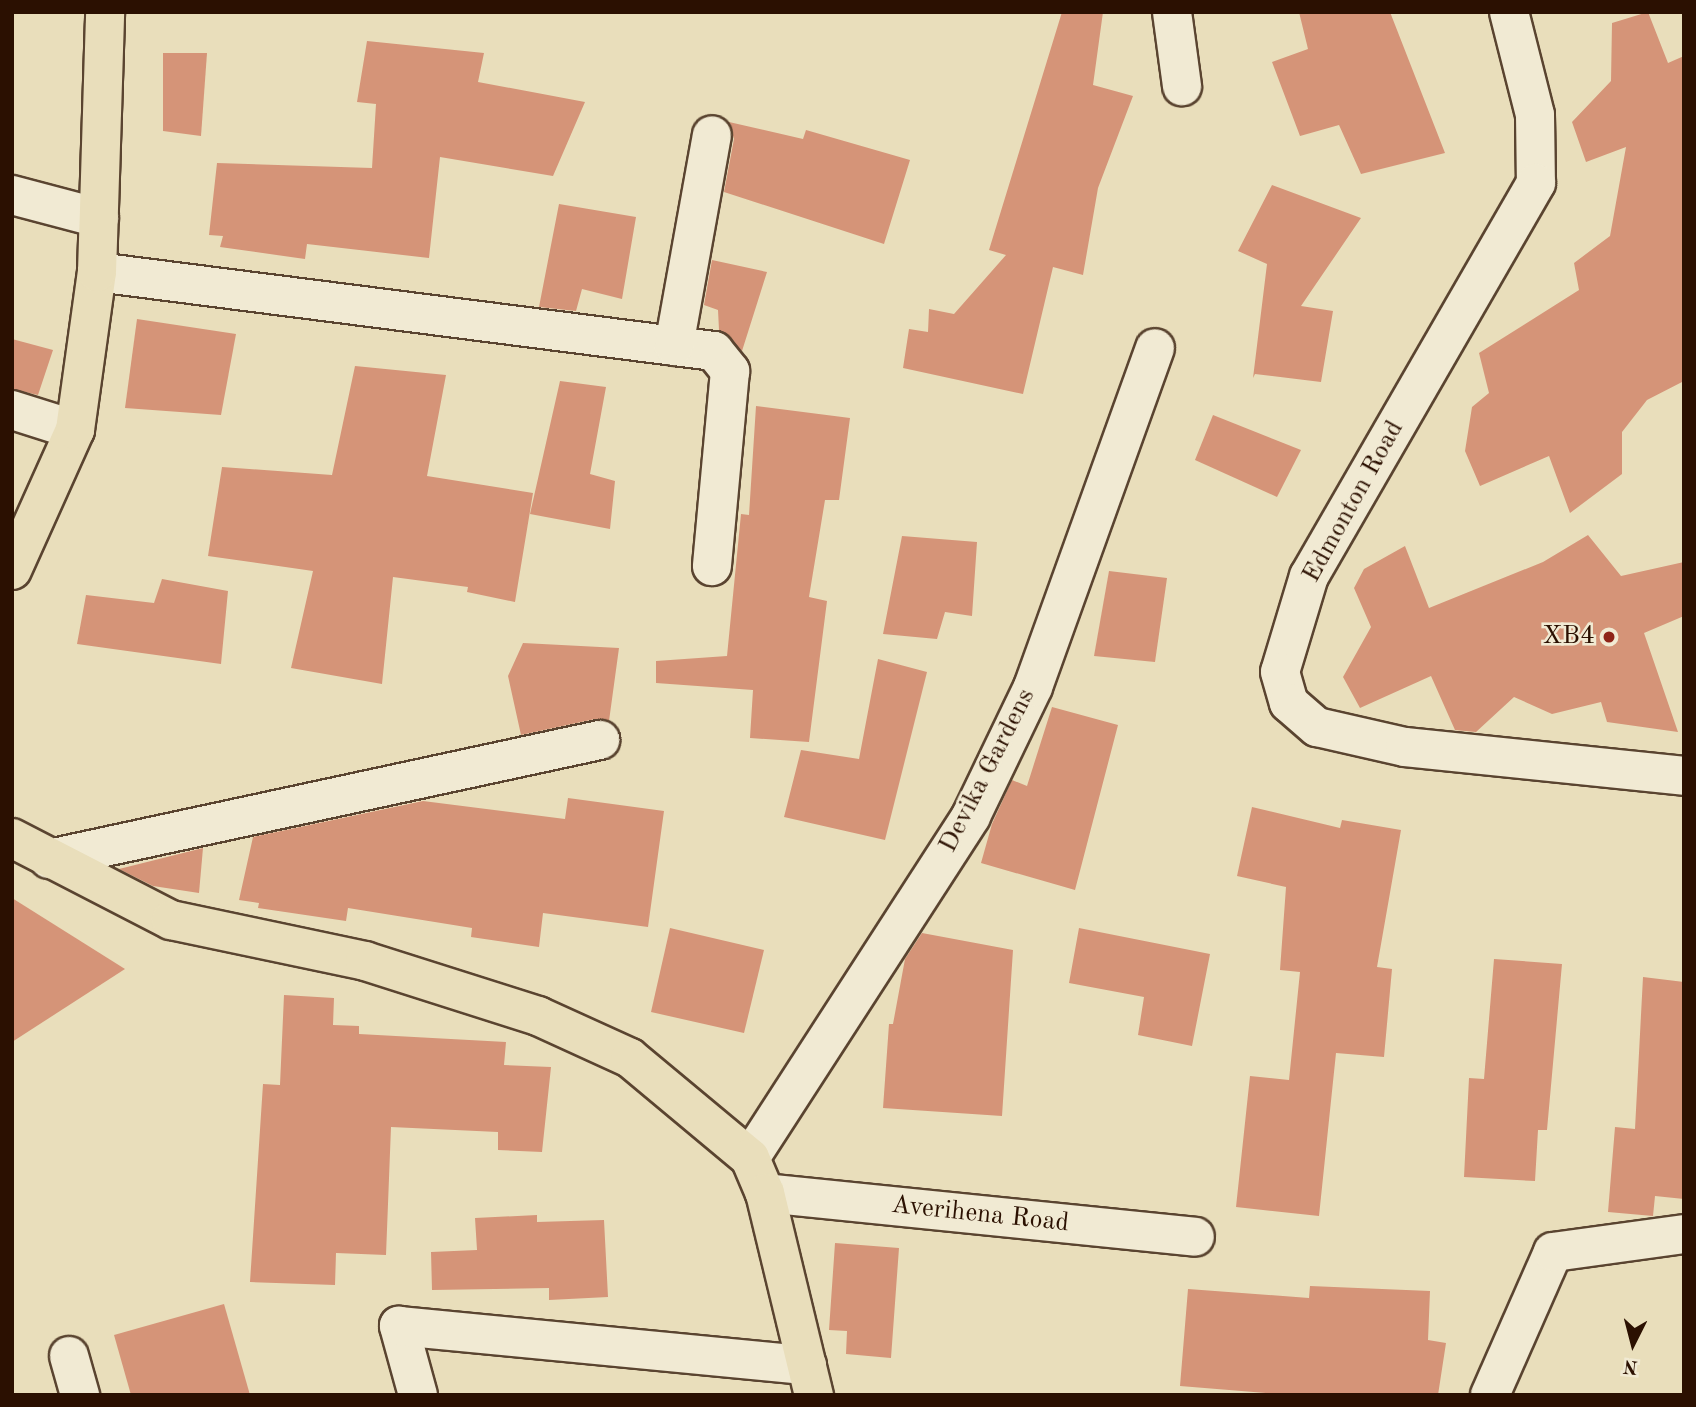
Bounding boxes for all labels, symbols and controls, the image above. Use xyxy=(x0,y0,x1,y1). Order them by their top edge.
street label: Edmonton Road xyxy=(1297,416,1411,588)
place label: XB4 xyxy=(1542,621,1595,653)
marker: XB4 xyxy=(1601,629,1617,645)
street label: Devika Gardens xyxy=(933,684,1043,858)
street label: Averihena Road xyxy=(890,1190,1070,1240)
north arrow xyxy=(1598,1309,1668,1379)
text: N xyxy=(1623,1355,1639,1376)

